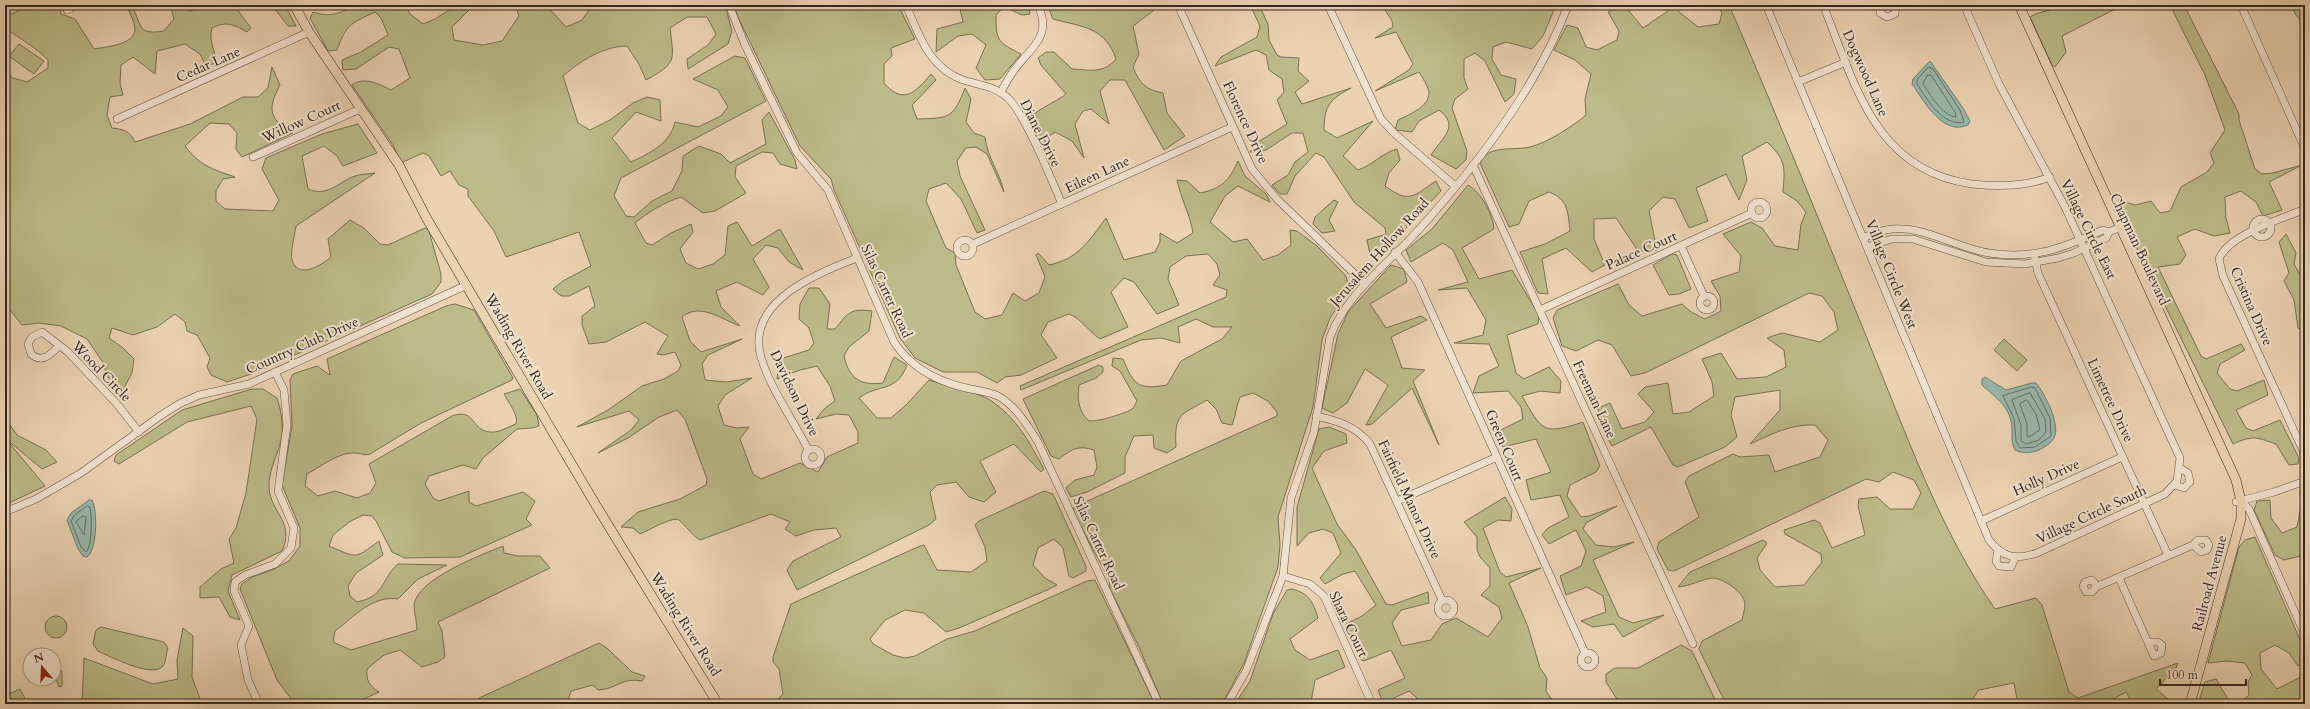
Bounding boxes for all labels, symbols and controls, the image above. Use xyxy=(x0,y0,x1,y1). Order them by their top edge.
street label: Dogwood Lane xyxy=(1838,27,1893,120)
street label: Cedar Lane xyxy=(173,42,243,87)
street label: Florence Drive xyxy=(1218,78,1273,167)
street label: Willow Court xyxy=(258,95,344,148)
street label: Diane Drive xyxy=(1015,96,1066,170)
street label: Eileen Lane xyxy=(1062,151,1133,198)
street label: Village Circle East xyxy=(2056,176,2121,283)
street label: Chapman Boulevard xyxy=(2105,190,2174,309)
street label: Jerusalem Hollow Road xyxy=(1324,194,1434,312)
street label: Village Circle West xyxy=(1861,217,1922,332)
street label: Palace Court xyxy=(1603,226,1680,275)
street label: Silas Carter Road xyxy=(857,241,917,342)
street label: Cristina Drive xyxy=(2226,264,2277,349)
street label: Wading River Road xyxy=(480,289,557,403)
street label: Country Club Drive xyxy=(243,312,362,379)
street label: Wood Circle xyxy=(67,336,136,406)
street label: Davidson Drive xyxy=(765,347,824,440)
street label: Limetree Drive xyxy=(2083,355,2138,445)
street label: Freeman Lane xyxy=(1568,357,1621,441)
street label: Green Court xyxy=(1481,406,1528,484)
street label: Fairfield Manor Drive xyxy=(1374,436,1446,562)
street label: Holly Drive xyxy=(2010,454,2083,501)
street label: Village Circle South xyxy=(2033,480,2150,548)
street label: Silas Carter Road xyxy=(1069,493,1129,594)
street label: Railroad Avenue xyxy=(2188,533,2231,633)
street label: Wading River Road xyxy=(645,568,725,680)
street label: Shara Court xyxy=(1324,588,1373,661)
north arrow xyxy=(22,647,62,687)
text: N xyxy=(32,649,46,667)
scale bar xyxy=(2160,661,2246,687)
text: 100 m xyxy=(2166,667,2199,683)

